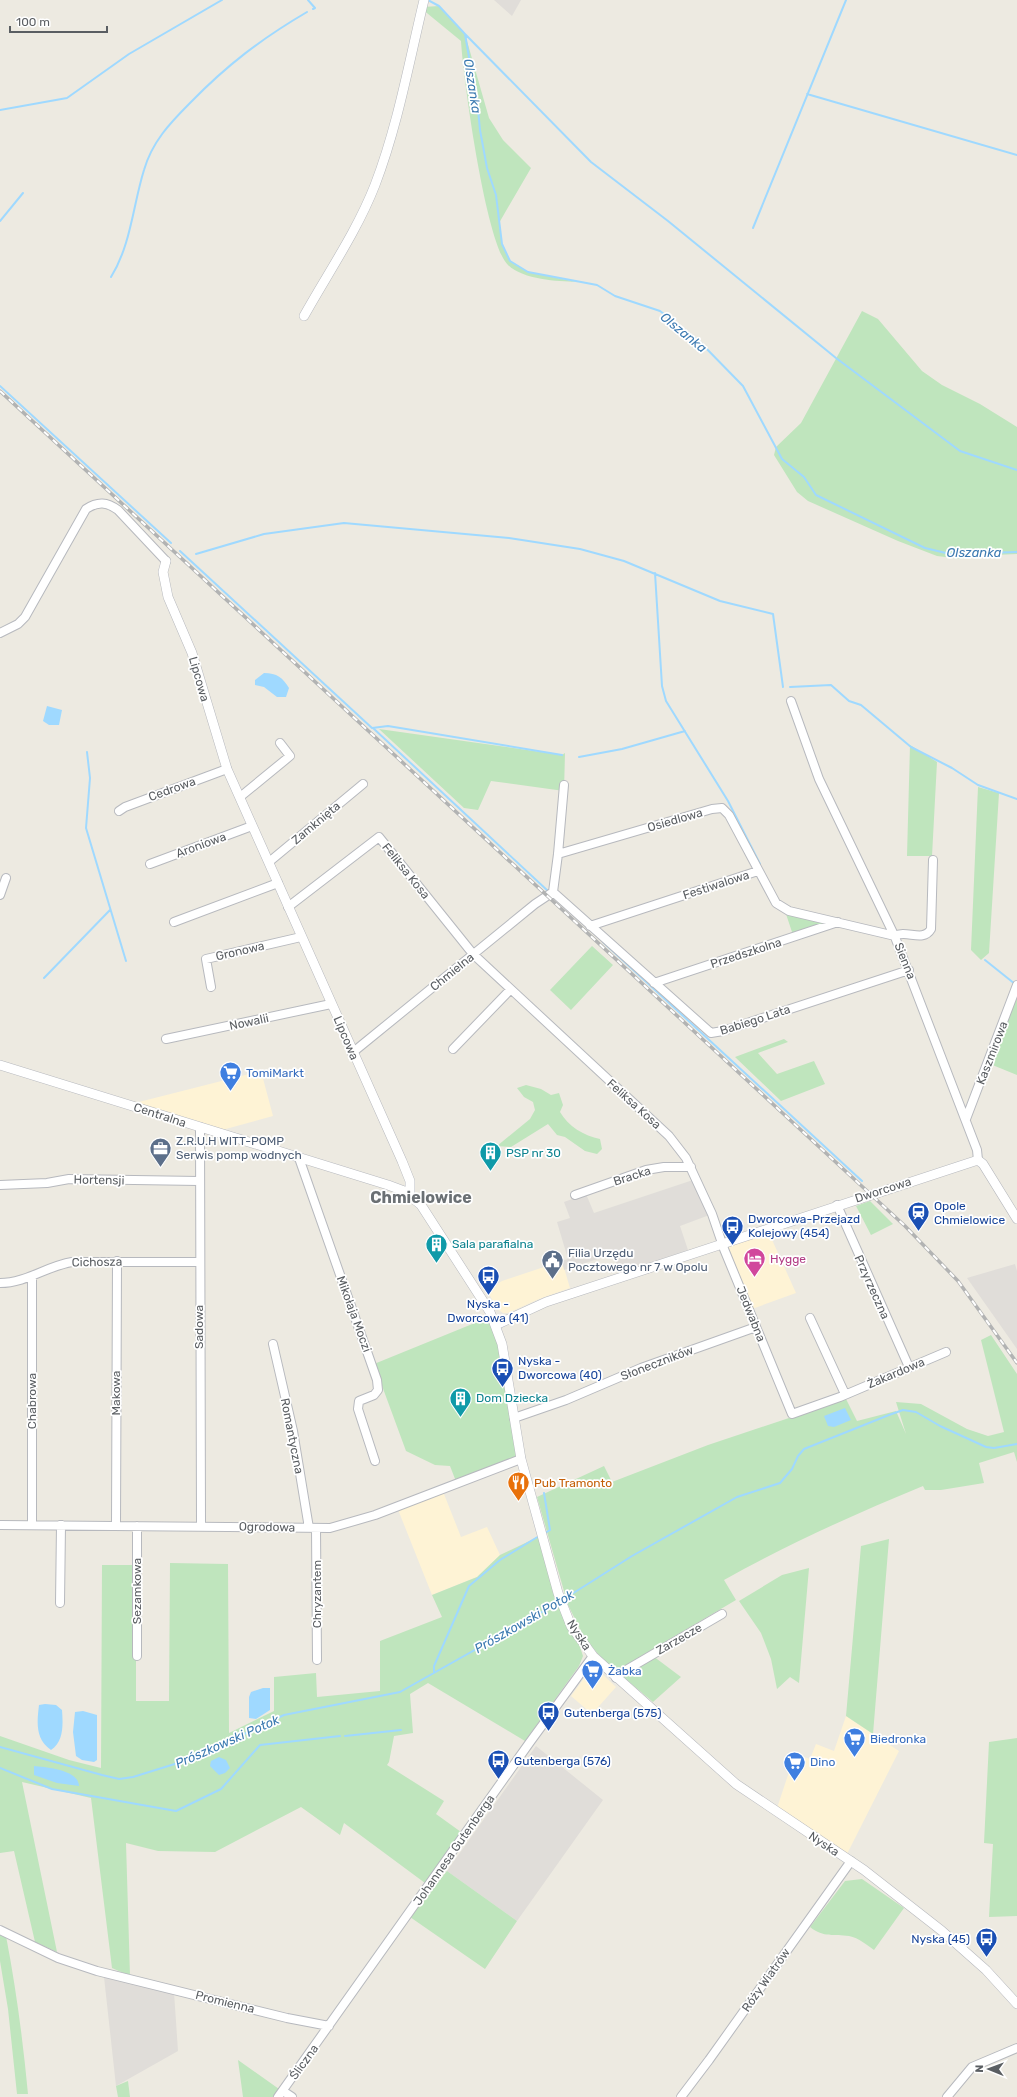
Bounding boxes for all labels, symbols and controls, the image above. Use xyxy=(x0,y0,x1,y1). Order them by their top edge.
scale bar xyxy=(10,8,107,34)
text: 100 m xyxy=(16,15,50,29)
water label: Olszanka xyxy=(461,58,484,115)
water label: Olszanka xyxy=(658,309,710,356)
water label: Olszanka xyxy=(946,545,1002,560)
street label: Lipcowa xyxy=(186,655,212,703)
street label: Cedrowa xyxy=(147,774,197,804)
street label: Zamknięta xyxy=(289,799,343,847)
street label: Osiedlowa xyxy=(646,805,704,835)
street label: Aroniowa xyxy=(174,829,228,861)
street label: Feliksa Kosa xyxy=(379,840,433,902)
street label: Festiwalowa xyxy=(681,868,751,902)
street label: Przedszkolna xyxy=(709,935,783,971)
street label: Gronowa xyxy=(214,939,266,963)
street label: Sienna xyxy=(891,941,919,981)
street label: Chmielna xyxy=(427,950,477,994)
street label: Babiego Lata xyxy=(718,1002,792,1038)
street label: Nowalii xyxy=(228,1011,270,1033)
street label: Lipcowa xyxy=(331,1014,361,1062)
street label: Kaszmirowa xyxy=(973,1019,1011,1087)
supermarket icon: TomiMarkt xyxy=(217,1060,243,1093)
place label: TomiMarkt xyxy=(246,1066,304,1080)
street label: Feliksa Kosa xyxy=(604,1076,664,1132)
street label: Centralna xyxy=(132,1100,188,1130)
place label: Z.R.U.H WITT-POMP Serwis pomp wodnych xyxy=(176,1134,302,1162)
office icon: Z.R.U.H WITT-POMP Serwis pomp wodnych xyxy=(148,1135,174,1168)
building icon: PSP nr 30 xyxy=(477,1140,503,1173)
place label: PSP nr 30 xyxy=(506,1146,561,1160)
street label: Bracka xyxy=(612,1163,652,1189)
street label: Hortensji xyxy=(73,1173,125,1187)
street label: Dworcowa xyxy=(853,1174,913,1206)
district label: Chmielowice xyxy=(370,1188,472,1207)
place label: Opole Chmielowice xyxy=(934,1199,1005,1227)
station icon: Opole Chmielowice xyxy=(905,1200,931,1233)
place label: Dworcowa-Przejazd Kolejowy (454) xyxy=(748,1212,860,1240)
bus stop icon: Dworcowa-Przejazd Kolejowy (454) xyxy=(720,1213,746,1246)
building icon: Sala parafialna xyxy=(423,1231,449,1264)
place label: Sala parafialna xyxy=(452,1237,533,1251)
place label: Filia Urzędu Pocztowego nr 7 w Opolu xyxy=(568,1246,708,1274)
hotel icon: Hygge xyxy=(742,1246,768,1279)
public building icon: Filia Urzędu Pocztowego nr 7 w Opolu xyxy=(539,1247,565,1280)
place label: Hygge xyxy=(770,1252,806,1266)
street label: Przyrzeczna xyxy=(852,1253,892,1321)
street label: Cichosza xyxy=(72,1255,122,1269)
bus stop icon: Nyska - Dworcowa (41) xyxy=(475,1264,501,1297)
street label: Mikołaja Moczi xyxy=(334,1274,374,1354)
street label: Jedwabna xyxy=(734,1284,768,1344)
place label: Nyska - Dworcowa (41) xyxy=(447,1297,529,1325)
street label: Sadowa xyxy=(192,1305,206,1349)
street label: Słoneczników xyxy=(619,1343,696,1383)
place label: Nyska - Dworcowa (40) xyxy=(518,1354,602,1382)
bus stop icon: Nyska - Dworcowa (40) xyxy=(490,1355,516,1388)
street label: Żakardowa xyxy=(865,1355,927,1391)
street label: Makowa xyxy=(109,1371,123,1415)
street label: Chabrowa xyxy=(25,1373,39,1429)
building icon: Dom Dziecka xyxy=(447,1385,473,1418)
place label: Dom Dziecka xyxy=(476,1391,548,1405)
street label: Romantyczna xyxy=(278,1397,306,1475)
restaurant icon: Pub Tramonto xyxy=(506,1470,532,1503)
place label: Pub Tramonto xyxy=(534,1476,612,1490)
street label: Ogrodowa xyxy=(239,1520,295,1534)
street label: Sezamkowa xyxy=(130,1558,144,1624)
street label: Chryzantem xyxy=(310,1560,324,1628)
water label: Prószkowski Potok xyxy=(472,1587,577,1656)
street label: Nyska xyxy=(564,1617,594,1653)
street label: Zarzecze xyxy=(654,1620,705,1658)
supermarket icon: Żabka xyxy=(580,1658,606,1691)
place label: Żabka xyxy=(608,1664,642,1678)
bus stop icon: Gutenberga (575) xyxy=(535,1700,561,1733)
place label: Gutenberga (575) xyxy=(564,1706,661,1720)
water label: Prószkowski Potok xyxy=(173,1712,282,1771)
supermarket icon: Biedronka xyxy=(842,1726,868,1759)
place label: Biedronka xyxy=(870,1732,926,1746)
bus stop icon: Gutenberga (576) xyxy=(486,1748,512,1781)
supermarket icon: Dino xyxy=(782,1749,808,1782)
place label: Gutenberga (576) xyxy=(514,1754,611,1768)
place label: Dino xyxy=(810,1755,835,1769)
street label: Johannesa Gutenberga xyxy=(411,1792,497,1908)
street label: Nyska xyxy=(806,1829,842,1859)
bus stop icon: Nyska (45) xyxy=(973,1926,999,1959)
place label: Nyska (45) xyxy=(911,1932,970,1946)
street label: Róży Wiatrów xyxy=(739,1945,793,2014)
street label: Promienna xyxy=(194,1988,256,2016)
street label: Śliczna xyxy=(287,2042,321,2082)
north arrow xyxy=(969,2049,1009,2089)
text: N xyxy=(973,2065,986,2073)

